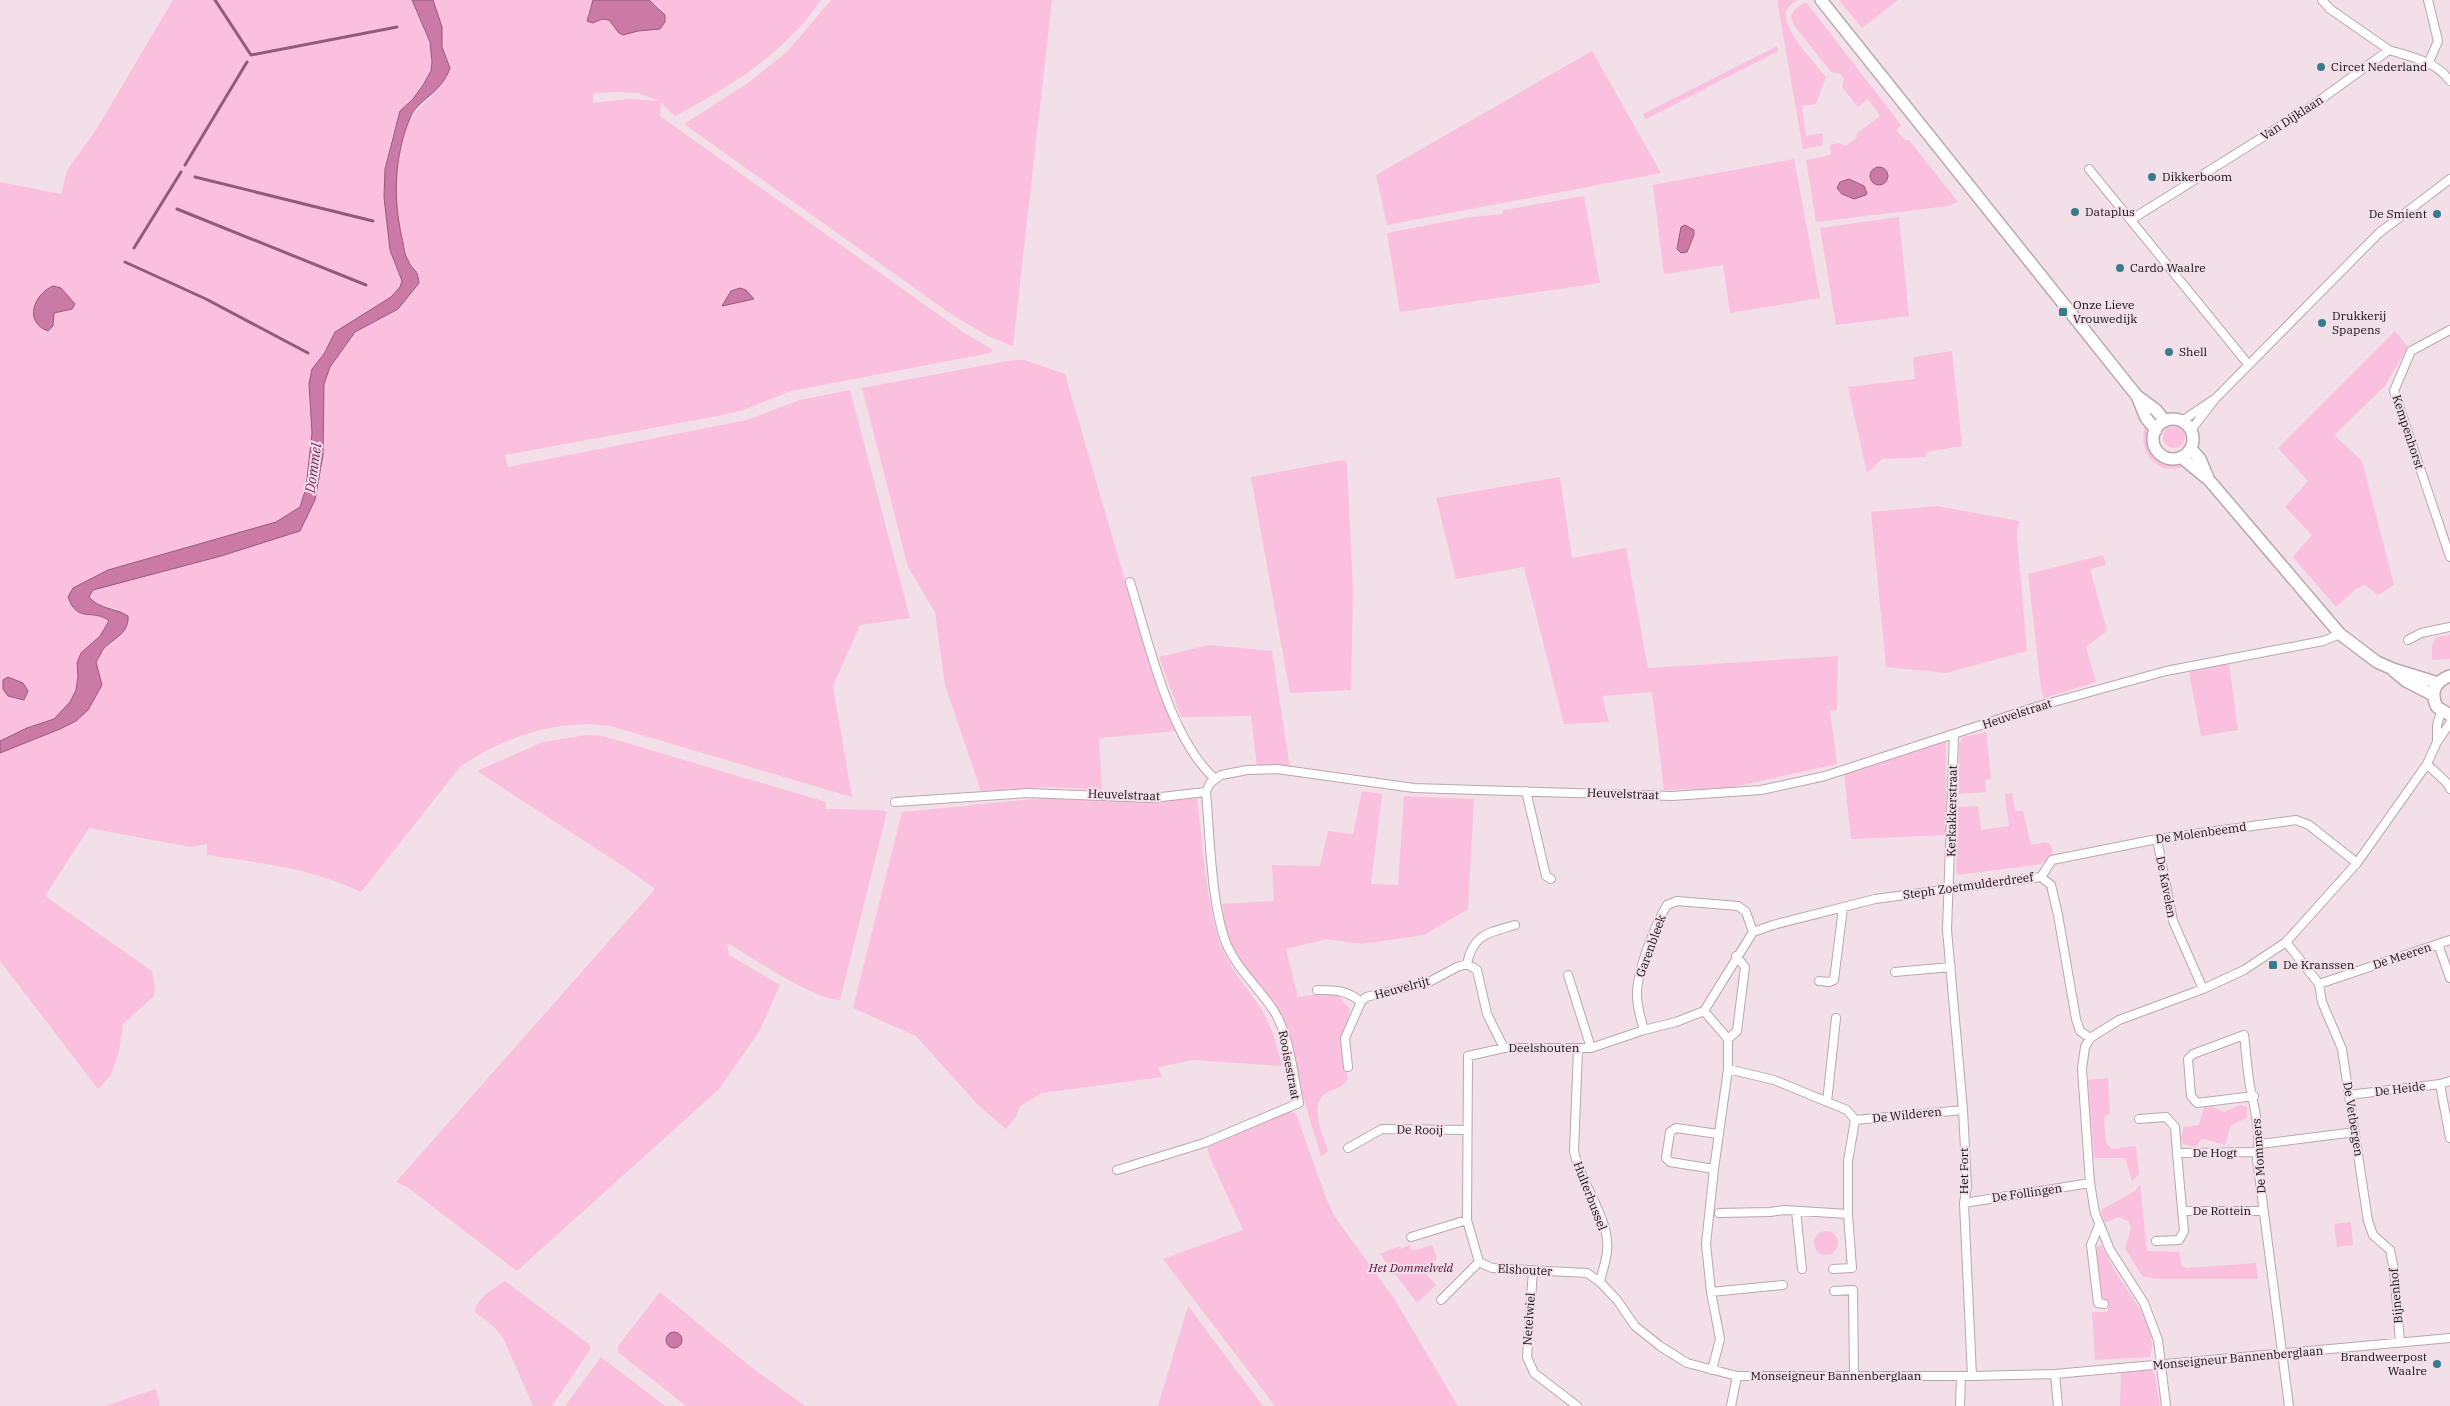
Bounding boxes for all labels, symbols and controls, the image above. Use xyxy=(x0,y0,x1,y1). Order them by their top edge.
place label: Circet Nederland xyxy=(2331,59,2427,74)
marker: Circet Nederland xyxy=(2315,61,2327,73)
street label: Van Dijklaan xyxy=(2258,92,2326,143)
place label: Dikkerboom xyxy=(2162,169,2233,184)
marker: Dikkerboom xyxy=(2146,171,2158,183)
place label: Dataplus xyxy=(2085,204,2135,219)
marker: Dataplus xyxy=(2069,206,2081,218)
place label: De Smient xyxy=(2369,206,2427,221)
marker: De Smient xyxy=(2431,208,2443,220)
place label: Cardo Waalre xyxy=(2130,260,2206,275)
marker: Cardo Waalre xyxy=(2114,262,2126,274)
place label: Onze Lieve Vrouwedijk xyxy=(2073,297,2137,326)
marker: Onze Lieve Vrouwedijk xyxy=(2057,306,2069,318)
place label: Drukkerij Spapens xyxy=(2332,308,2386,337)
marker: Drukkerij Spapens xyxy=(2316,317,2328,329)
place label: Shell xyxy=(2179,344,2208,359)
marker: Shell xyxy=(2163,346,2175,358)
street label: Kempenhorst xyxy=(2389,393,2428,471)
water label: Dommel xyxy=(300,441,326,495)
street label: Heuvelstraat xyxy=(1980,695,2053,732)
street label: Kerkakkerstraat xyxy=(1943,765,1960,857)
street label: Heuvelstraat xyxy=(1587,785,1659,802)
street label: Heuvelstraat xyxy=(1088,786,1160,803)
street label: De Molenbeemd xyxy=(2155,819,2247,846)
street label: De Kavelen xyxy=(2153,855,2180,919)
street label: Steph Zoetmulderdreef xyxy=(1902,869,2035,902)
street label: Garenbleek xyxy=(1632,913,1669,979)
street label: De Meeren xyxy=(2371,939,2433,972)
place label: De Kranssen xyxy=(2283,957,2355,972)
marker: De Kranssen xyxy=(2267,959,2279,971)
street label: Heuvelrijt xyxy=(1373,973,1431,1002)
street label: Rooisestraat xyxy=(1275,1029,1304,1101)
street label: Deelshouten xyxy=(1509,1040,1580,1055)
street label: De Heide xyxy=(2374,1078,2426,1099)
street label: De Vetbergen xyxy=(2340,1081,2367,1158)
street label: De Wilderen xyxy=(1872,1103,1943,1126)
street label: De Mommers xyxy=(2248,1118,2269,1194)
street label: De Rooij xyxy=(1397,1122,1443,1137)
street label: De Hogt xyxy=(2193,1145,2237,1160)
street label: Het Fort xyxy=(1956,1148,1971,1194)
street label: Hulterbussel xyxy=(1570,1159,1611,1233)
street label: De Follingen xyxy=(1991,1180,2063,1205)
street label: De Rottein xyxy=(2193,1203,2252,1218)
park label: Het Dommelveld xyxy=(1368,1260,1454,1275)
street label: Elshouter xyxy=(1497,1261,1553,1278)
street label: Bijnenhof xyxy=(2386,1267,2405,1324)
street label: Netelwiel xyxy=(1519,1292,1538,1346)
street label: Monseigneur Bannenberglaan xyxy=(2152,1343,2324,1372)
place label: Brandweerpost Waalre xyxy=(2340,1349,2427,1378)
marker: Brandweerpost Waalre xyxy=(2431,1358,2443,1370)
street label: Monseigneur Bannenberglaan xyxy=(1750,1368,1922,1383)

